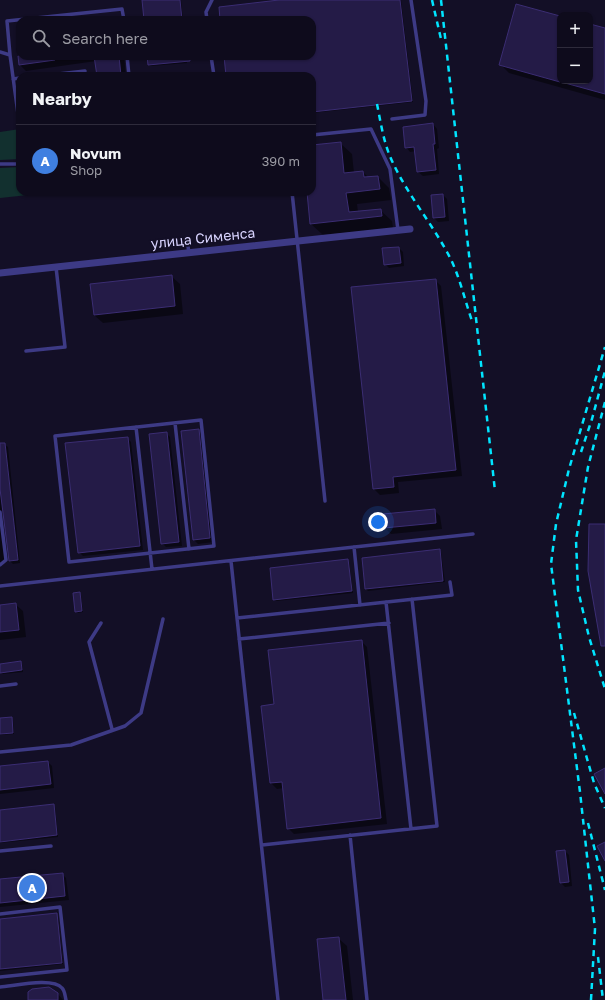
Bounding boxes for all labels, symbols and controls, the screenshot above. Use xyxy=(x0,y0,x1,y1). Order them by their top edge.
map controls xyxy=(557,12,593,84)
button: + xyxy=(557,12,593,48)
search box xyxy=(16,16,316,60)
icon: search xyxy=(30,27,52,49)
text: Search here xyxy=(62,29,148,47)
button: − xyxy=(557,48,593,84)
text: Nearby xyxy=(32,88,92,109)
text: Novum xyxy=(70,144,121,162)
text: A xyxy=(40,153,50,169)
text: 390 m xyxy=(262,153,300,169)
text: Shop xyxy=(70,162,102,178)
street label: улица Сименса xyxy=(150,224,256,251)
your location xyxy=(368,512,388,532)
pin: A xyxy=(19,873,45,903)

